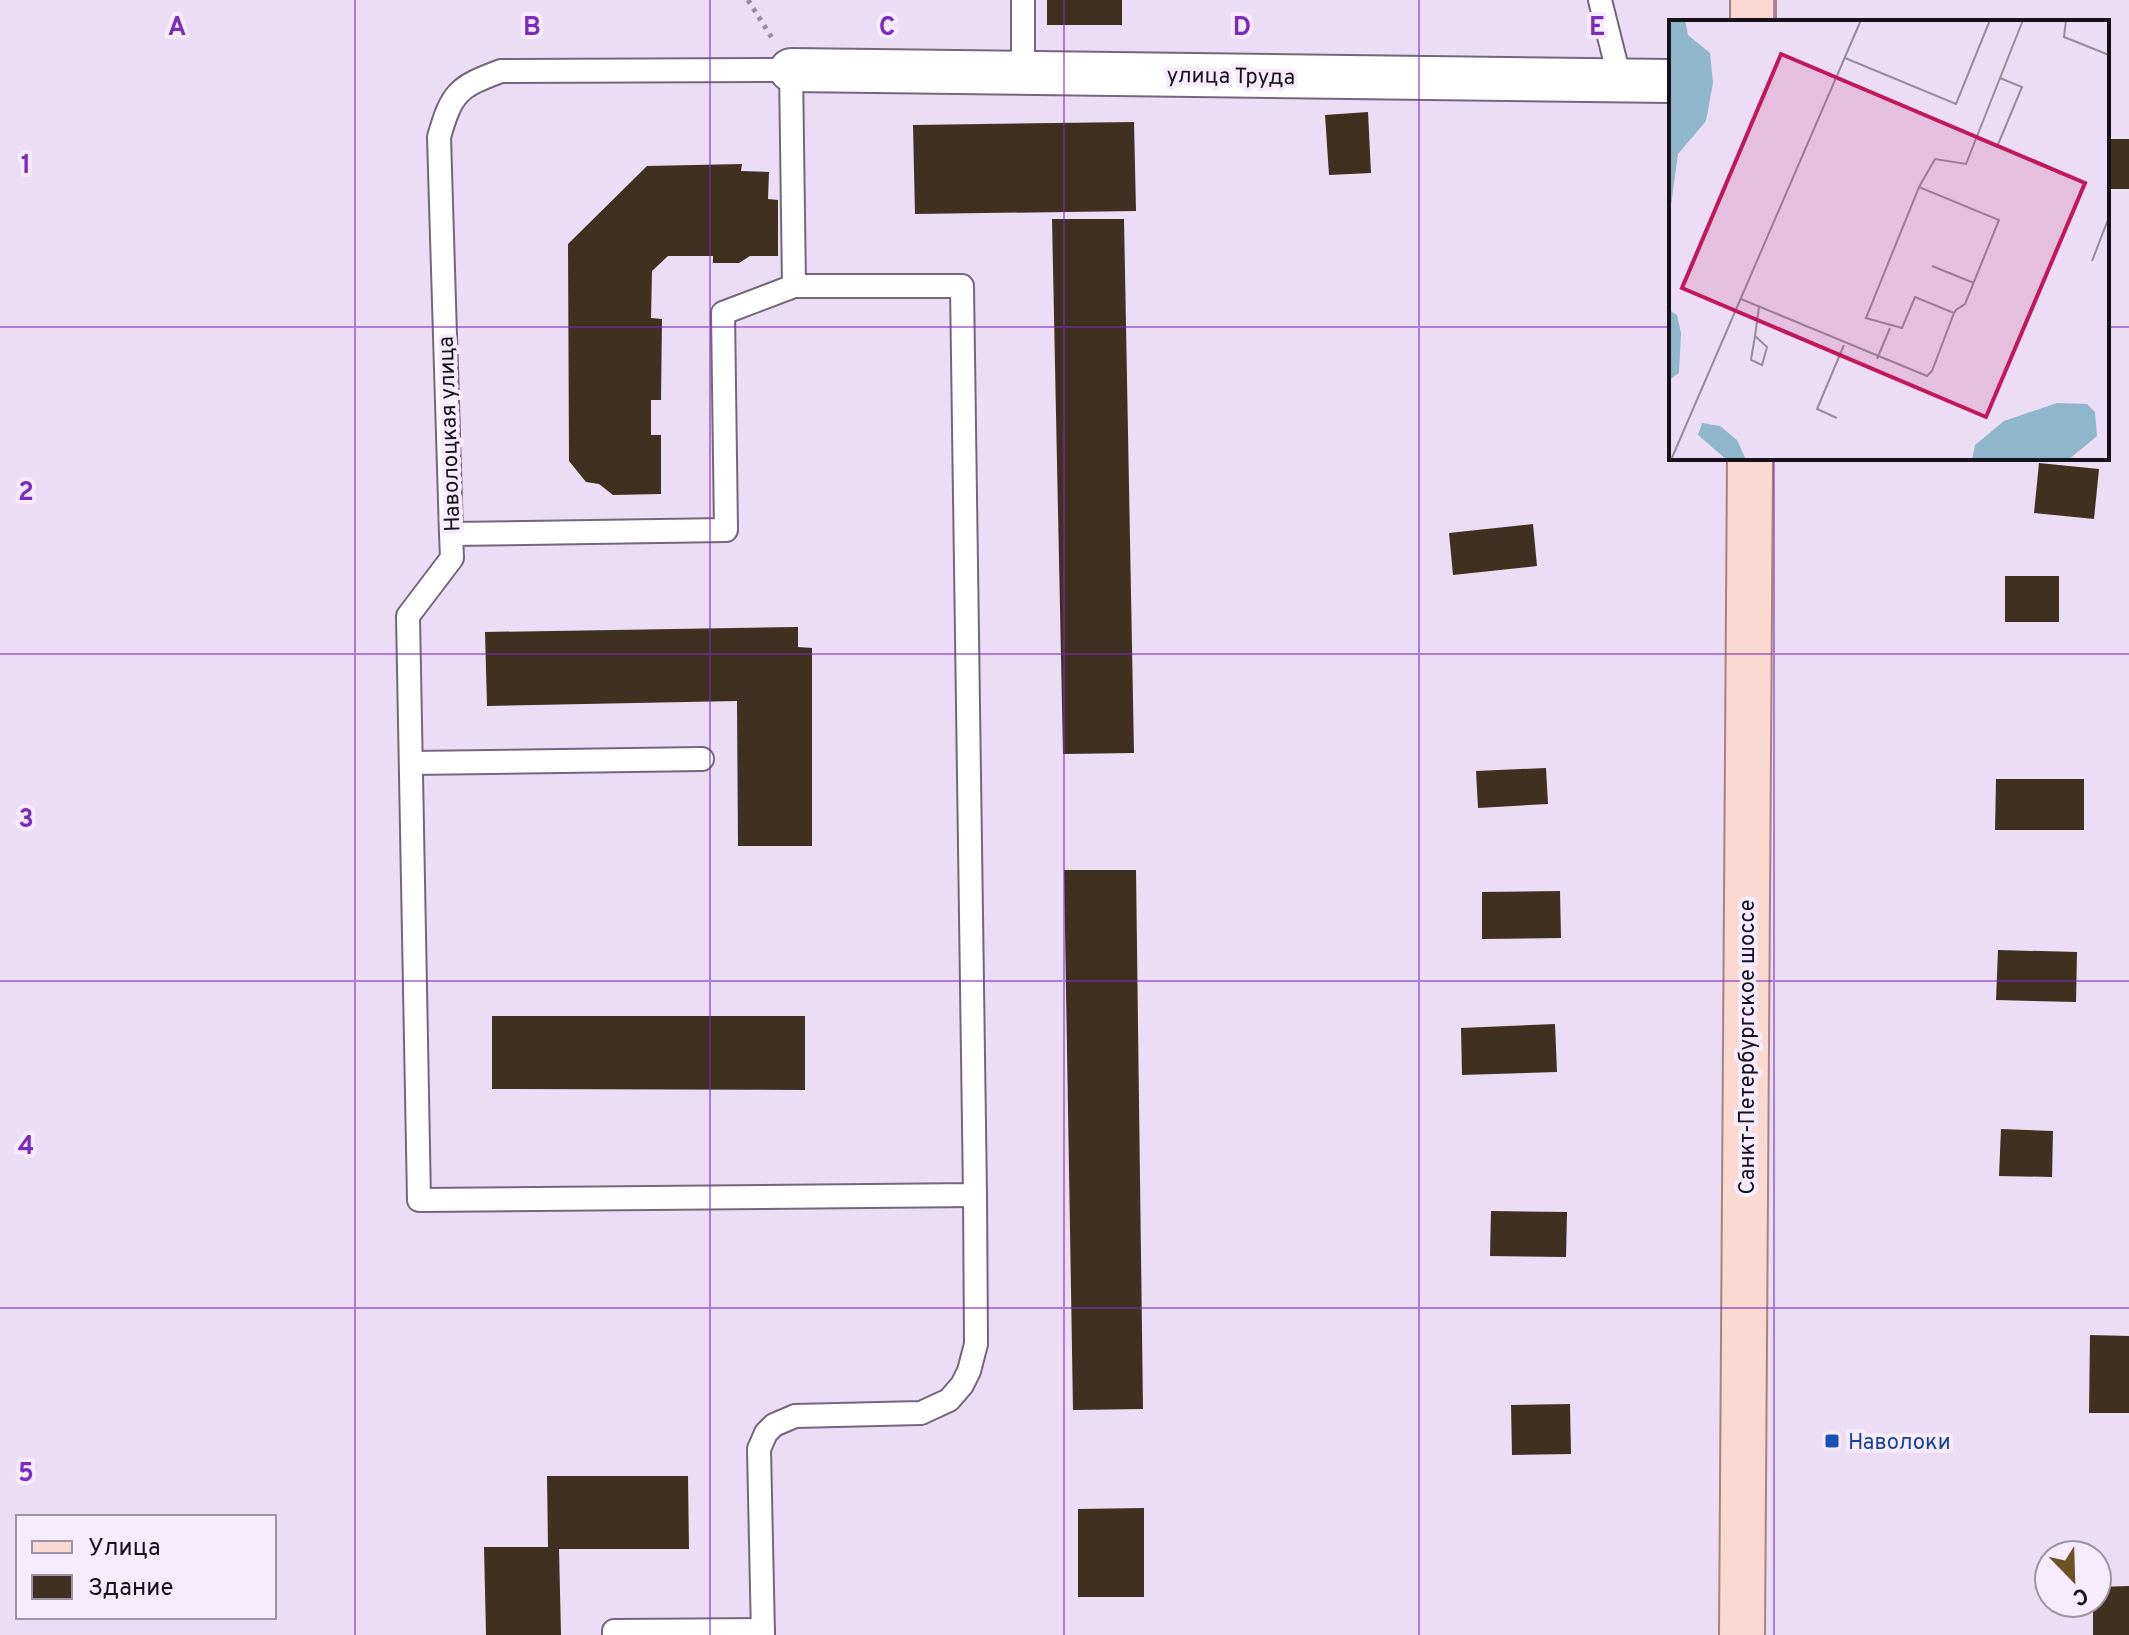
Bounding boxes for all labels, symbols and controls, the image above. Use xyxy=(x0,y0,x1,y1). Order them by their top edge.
text: A xyxy=(168,12,186,45)
text: B xyxy=(523,12,541,45)
text: C xyxy=(879,12,895,45)
text: D xyxy=(1233,12,1251,45)
text: E xyxy=(1589,12,1605,45)
inset map xyxy=(1669,20,2109,460)
street label: улица Труда xyxy=(1166,63,1295,92)
text: 1 xyxy=(21,150,31,183)
street label: Наволоцкая улица xyxy=(434,336,467,532)
text: 2 xyxy=(18,477,34,510)
text: 3 xyxy=(18,804,34,837)
street label: Санкт-Петербургское шоссе xyxy=(1735,899,1762,1195)
text: 4 xyxy=(18,1131,34,1164)
place label: Наволоки xyxy=(1848,1430,1951,1457)
marker: Наволоки xyxy=(1823,1432,1841,1450)
text: 5 xyxy=(18,1458,34,1491)
legend xyxy=(16,1515,276,1619)
text: Улица xyxy=(88,1534,161,1564)
north arrow xyxy=(2033,1539,2113,1619)
text: Здание xyxy=(88,1574,174,1604)
text: С xyxy=(2068,1580,2092,1610)

